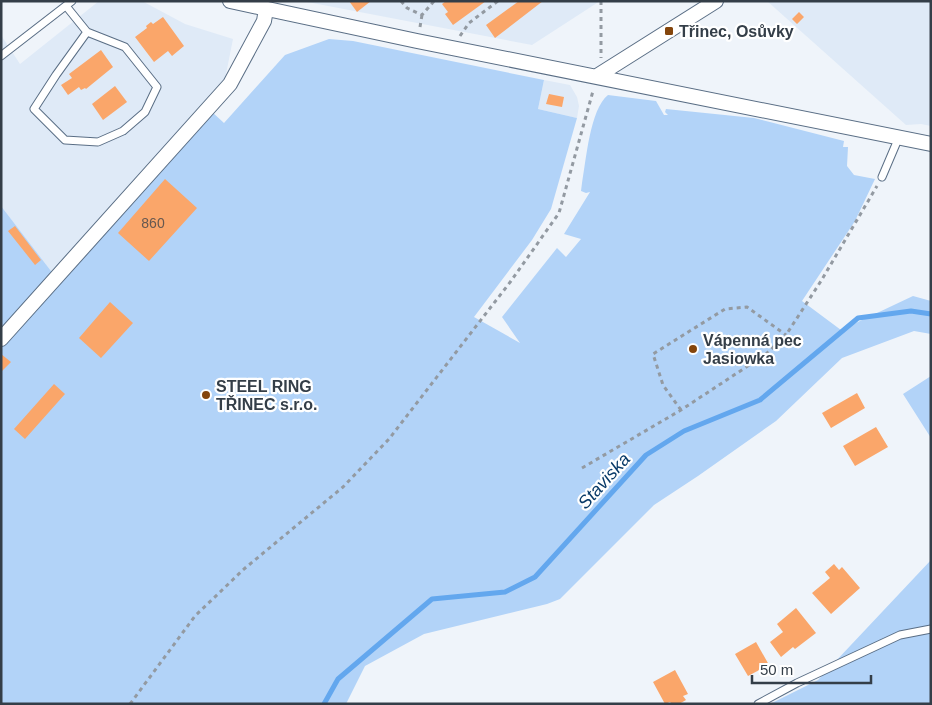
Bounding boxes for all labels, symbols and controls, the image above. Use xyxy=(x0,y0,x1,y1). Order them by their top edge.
place label: Třinec, Osůvky xyxy=(679,23,794,40)
marker: Třinec, Osůvky xyxy=(663,25,675,37)
house number: 860 xyxy=(141,215,165,231)
place label: Vápenná pec Jasiowka xyxy=(703,332,802,367)
marker: Vápenná pec Jasiowka xyxy=(687,343,699,355)
place label: STEEL RING TŘINEC s.r.o. xyxy=(216,378,317,413)
marker: STEEL RING TŘINEC s.r.o. xyxy=(200,389,212,401)
water label: Staviska xyxy=(574,449,634,513)
scale bar xyxy=(752,652,871,684)
text: 50 m xyxy=(760,661,793,678)

